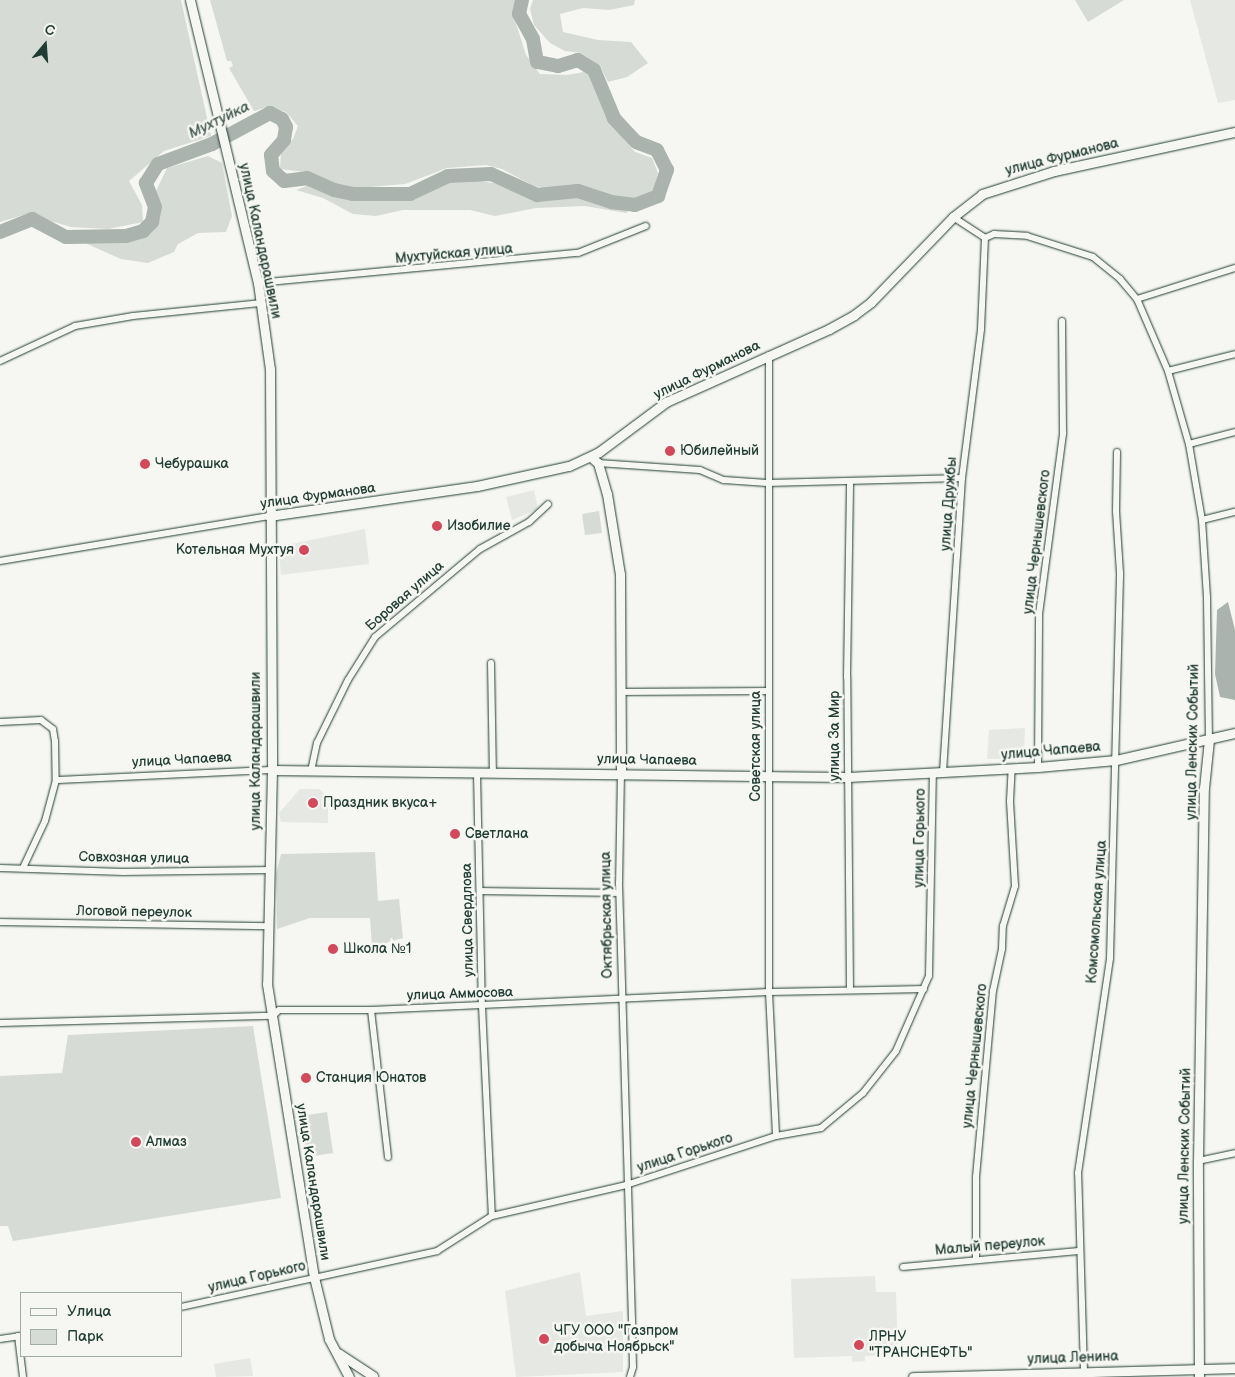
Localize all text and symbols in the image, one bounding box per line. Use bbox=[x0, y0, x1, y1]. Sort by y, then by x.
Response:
north arrow bbox=[20, 20, 70, 70]
text: С bbox=[43, 21, 57, 40]
water label: Мухтуйка bbox=[186, 98, 252, 142]
street label: улица Фурманова bbox=[1004, 135, 1120, 179]
street label: улица Каландарашвили bbox=[235, 162, 285, 320]
street label: Мухтуйская улица bbox=[394, 240, 514, 268]
street label: улица Фурманова bbox=[651, 337, 763, 403]
place label: Юбилейный bbox=[680, 443, 759, 459]
marker: Юбилейный bbox=[664, 445, 676, 457]
place label: Чебурашка bbox=[155, 456, 229, 472]
street label: улица Дружбы bbox=[937, 456, 961, 552]
marker: Чебурашка bbox=[139, 458, 151, 470]
street label: улица Чернышевского bbox=[1020, 469, 1054, 615]
street label: улица Фурманова bbox=[259, 480, 377, 512]
place label: Изобилие bbox=[447, 518, 510, 534]
marker: Изобилие bbox=[431, 520, 443, 532]
place label: Котельная Мухтуя bbox=[176, 542, 294, 558]
marker: Котельная Мухтуя bbox=[298, 544, 310, 556]
street label: Боровая улица bbox=[362, 557, 448, 635]
street label: улица Ленских Событий bbox=[1183, 664, 1203, 820]
street label: улица Каландарашвили bbox=[248, 672, 264, 830]
street label: Советская улица bbox=[748, 691, 764, 801]
street label: улица За Мир bbox=[827, 691, 843, 781]
street label: улица Чапаева bbox=[1001, 738, 1101, 764]
street label: улица Чапаева bbox=[132, 749, 232, 771]
street label: улица Чапаева bbox=[597, 751, 697, 769]
street label: улица Горького bbox=[911, 788, 929, 888]
place label: Праздник вкуса+ bbox=[323, 795, 438, 811]
marker: Праздник вкуса+ bbox=[307, 797, 319, 809]
place label: Светлана bbox=[465, 826, 529, 842]
marker: Светлана bbox=[449, 828, 461, 840]
street label: Комсомольская улица bbox=[1084, 840, 1110, 984]
street label: Совхозная улица bbox=[79, 849, 189, 867]
street label: Октябрьская улица bbox=[597, 851, 617, 979]
street label: улица Свердлова bbox=[459, 863, 477, 977]
street label: Логовой переулок bbox=[76, 903, 192, 921]
place label: Школа №1 bbox=[343, 941, 411, 957]
marker: Школа №1 bbox=[327, 943, 339, 955]
street label: улица Чернышевского bbox=[959, 983, 991, 1129]
street label: улица Аммосова bbox=[406, 984, 514, 1004]
street label: улица Ленских Событий bbox=[1175, 1068, 1195, 1224]
place label: Станция Юнатов bbox=[316, 1070, 426, 1086]
marker: Станция Юнатов bbox=[300, 1072, 312, 1084]
street label: улица Каландарашвили bbox=[292, 1102, 334, 1262]
street label: улица Горького bbox=[635, 1130, 735, 1176]
place label: Алмаз bbox=[146, 1134, 187, 1150]
marker: Алмаз bbox=[130, 1136, 142, 1148]
street label: Малый переулок bbox=[934, 1233, 1046, 1259]
street label: улица Горького bbox=[207, 1258, 307, 1296]
legend bbox=[20, 1292, 182, 1357]
text: Улица bbox=[67, 1302, 111, 1321]
place label: ЧГУ ООО "Газпром добыча Ноябрьск" bbox=[554, 1323, 678, 1355]
text: Парк bbox=[67, 1327, 104, 1346]
place label: ЛРНУ "ТРАНСНЕФТЬ" bbox=[869, 1329, 972, 1361]
marker: ЧГУ ООО "Газпром добыча Ноябрьск" bbox=[538, 1333, 550, 1345]
marker: ЛРНУ "ТРАНСНЕФТЬ" bbox=[853, 1339, 865, 1351]
street label: улица Ленина bbox=[1027, 1348, 1119, 1368]

